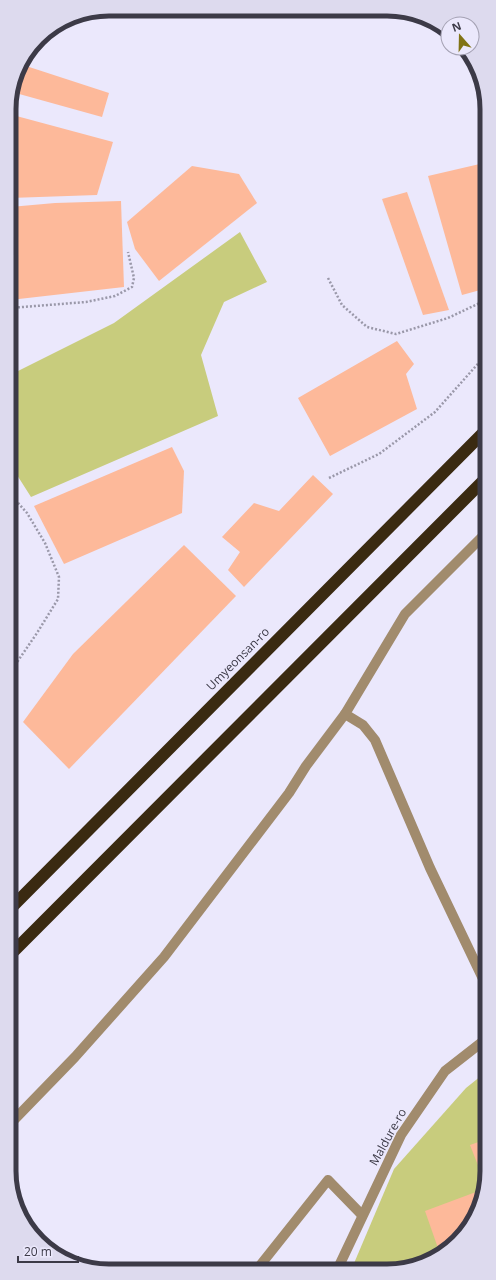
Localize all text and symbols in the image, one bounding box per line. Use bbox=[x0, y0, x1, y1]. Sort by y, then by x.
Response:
north arrow bbox=[440, 16, 480, 56]
text: N bbox=[450, 18, 463, 35]
street label: Umyeonsan-ro bbox=[202, 623, 273, 694]
street label: Maldure-ro bbox=[365, 1105, 410, 1168]
scale bar bbox=[18, 1238, 78, 1264]
text: 20 m bbox=[24, 1243, 52, 1260]

